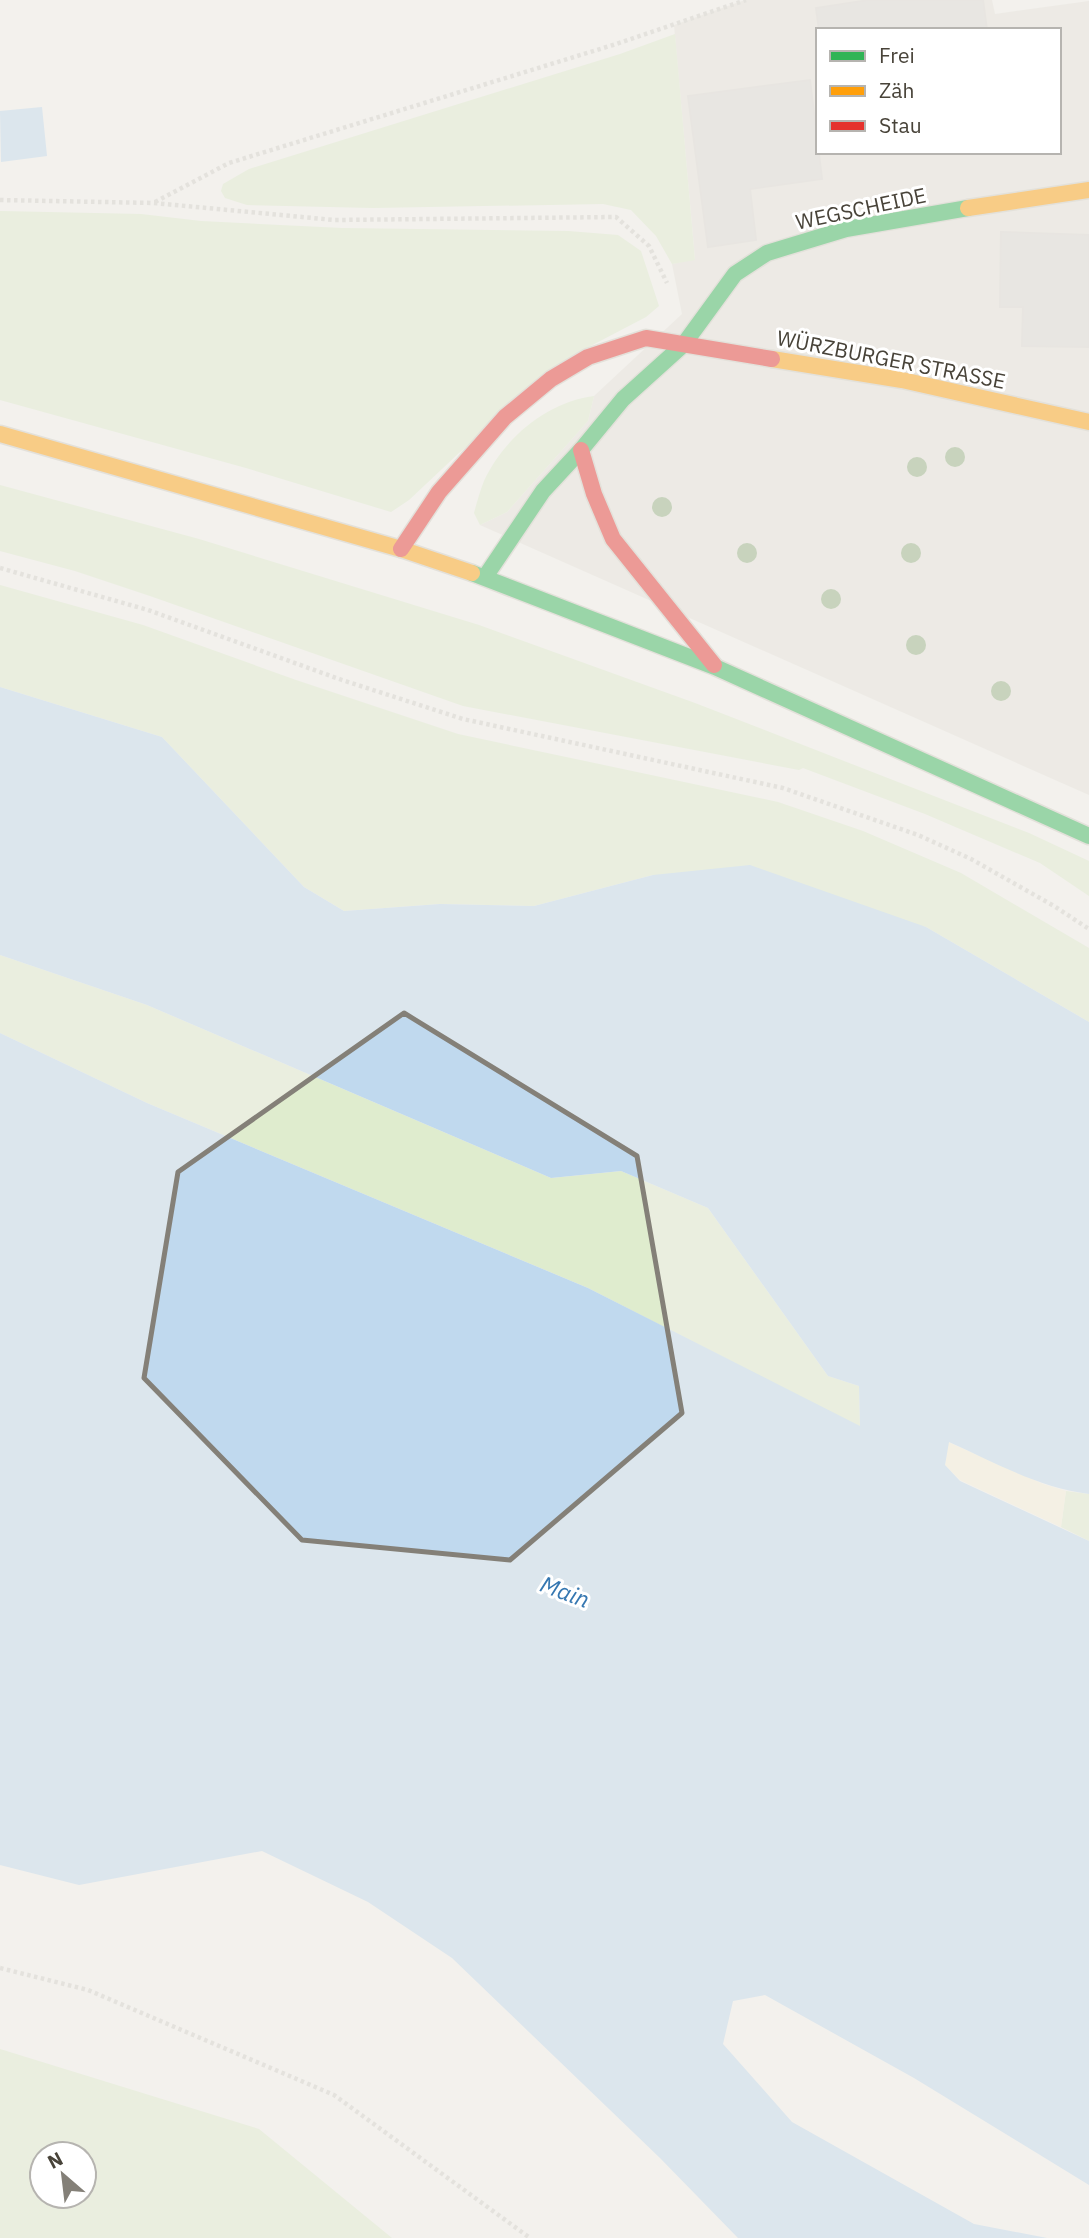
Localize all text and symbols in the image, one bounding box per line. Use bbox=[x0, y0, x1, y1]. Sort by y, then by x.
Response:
legend bbox=[816, 28, 1061, 154]
text: Frei bbox=[879, 41, 915, 69]
text: Zäh bbox=[879, 76, 914, 104]
text: Stau bbox=[879, 111, 922, 139]
street label: WEGSCHEIDE bbox=[793, 181, 929, 236]
street label: WÜRZBURGER STRASSE bbox=[775, 323, 1008, 395]
water label: Main bbox=[536, 1568, 594, 1614]
north arrow bbox=[28, 2140, 98, 2210]
text: N bbox=[43, 2146, 67, 2174]

